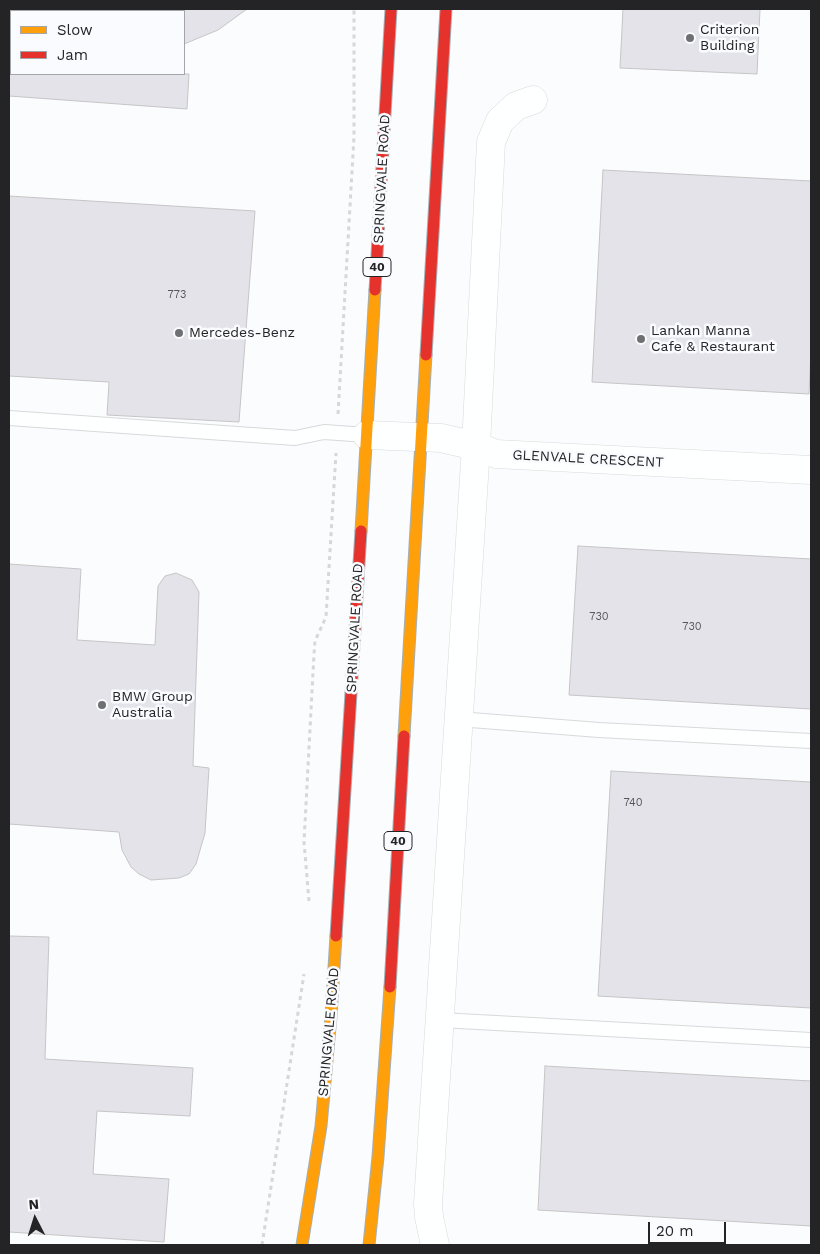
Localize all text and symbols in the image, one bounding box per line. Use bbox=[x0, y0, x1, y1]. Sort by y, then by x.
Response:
legend bbox=[10, 10, 185, 75]
text: Slow bbox=[57, 21, 93, 39]
place label: Criterion Building bbox=[700, 22, 759, 54]
marker: Criterion Building bbox=[684, 32, 696, 44]
text: Jam bbox=[57, 46, 88, 64]
street label: SPRINGVALE ROAD bbox=[370, 114, 394, 244]
road number: 40 bbox=[363, 258, 391, 276]
house number: 773 bbox=[168, 288, 186, 302]
place label: Lankan Manna Cafe & Restaurant bbox=[651, 323, 775, 356]
place label: Mercedes-Benz bbox=[189, 325, 295, 341]
marker: Mercedes-Benz bbox=[173, 327, 185, 339]
marker: Lankan Manna Cafe & Restaurant bbox=[635, 333, 647, 345]
street label: GLENVALE CRESCENT bbox=[512, 447, 664, 471]
street label: SPRINGVALE ROAD bbox=[343, 563, 367, 693]
house number: 730 bbox=[589, 610, 609, 624]
house number: 730 bbox=[682, 620, 702, 634]
place label: BMW Group Australia bbox=[112, 689, 193, 722]
marker: BMW Group Australia bbox=[96, 699, 108, 711]
house number: 740 bbox=[624, 796, 642, 810]
road number: 40 bbox=[384, 831, 412, 850]
street label: SPRINGVALE ROAD bbox=[315, 967, 343, 1097]
north arrow bbox=[10, 1194, 60, 1244]
text: N bbox=[28, 1196, 40, 1212]
scale bar bbox=[650, 1212, 728, 1244]
text: 20 m bbox=[656, 1222, 694, 1240]

